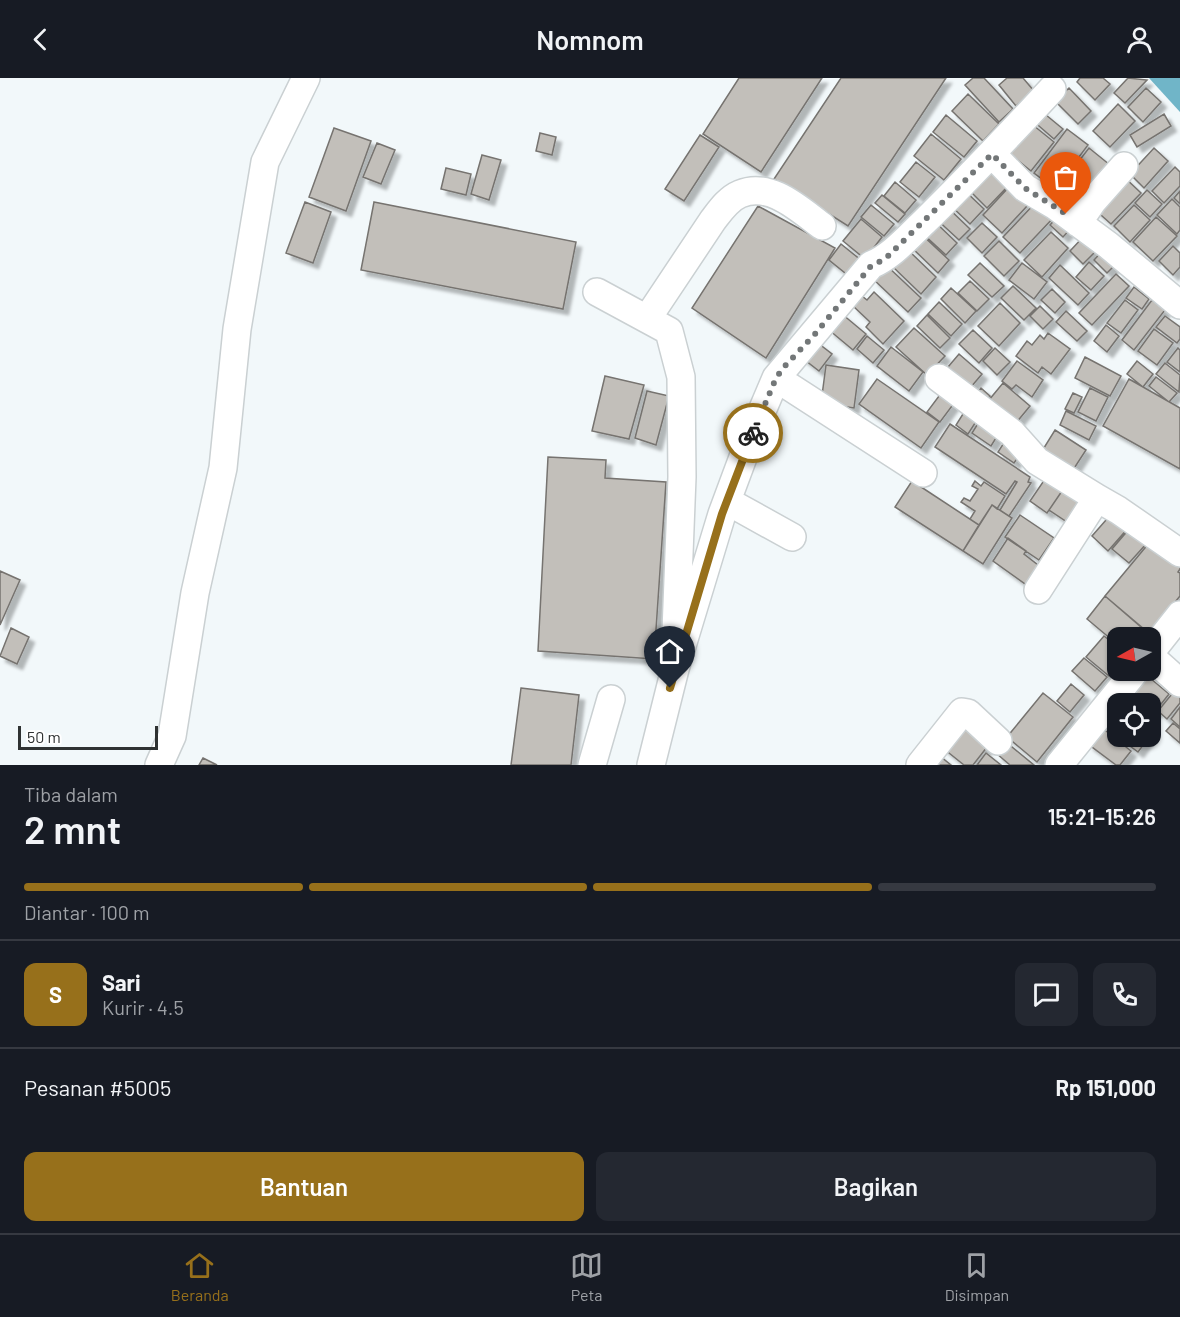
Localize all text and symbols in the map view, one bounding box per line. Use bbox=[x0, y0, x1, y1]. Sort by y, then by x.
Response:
icon: back bbox=[24, 23, 57, 56]
text: Nomnom bbox=[536, 23, 644, 55]
icon: person bbox=[1123, 23, 1156, 56]
pin bbox=[1040, 152, 1091, 214]
icon: bag bbox=[1049, 161, 1082, 194]
courier bbox=[723, 403, 783, 463]
icon: bike bbox=[737, 417, 770, 450]
pin bbox=[644, 626, 695, 688]
north arrow bbox=[1107, 627, 1161, 681]
map controls bbox=[1107, 627, 1161, 747]
icon: home bbox=[653, 635, 686, 668]
button: locate bbox=[1107, 693, 1161, 747]
scale bar bbox=[18, 723, 158, 750]
text: 50 m bbox=[27, 727, 61, 746]
text: Tiba dalam bbox=[24, 782, 118, 806]
text: 15:21–15:26 bbox=[1048, 803, 1156, 829]
text: 2 mnt bbox=[24, 805, 121, 852]
text: Diantar · 100 m bbox=[24, 900, 150, 924]
button: chat bbox=[1015, 963, 1078, 1026]
button: phone bbox=[1093, 963, 1156, 1026]
text: Sari bbox=[102, 969, 141, 995]
text: S bbox=[49, 981, 62, 1007]
text: Kurir · 4.5 bbox=[102, 995, 184, 1019]
text: Pesanan #5005 bbox=[24, 1074, 171, 1100]
text: Rp 151,000 bbox=[1056, 1074, 1156, 1100]
button: Bantuan bbox=[24, 1152, 584, 1221]
button: Bagikan bbox=[596, 1152, 1156, 1221]
tab: Beranda bbox=[171, 1249, 229, 1304]
tab: Peta bbox=[570, 1249, 603, 1304]
tab: Disimpan bbox=[945, 1249, 1009, 1304]

